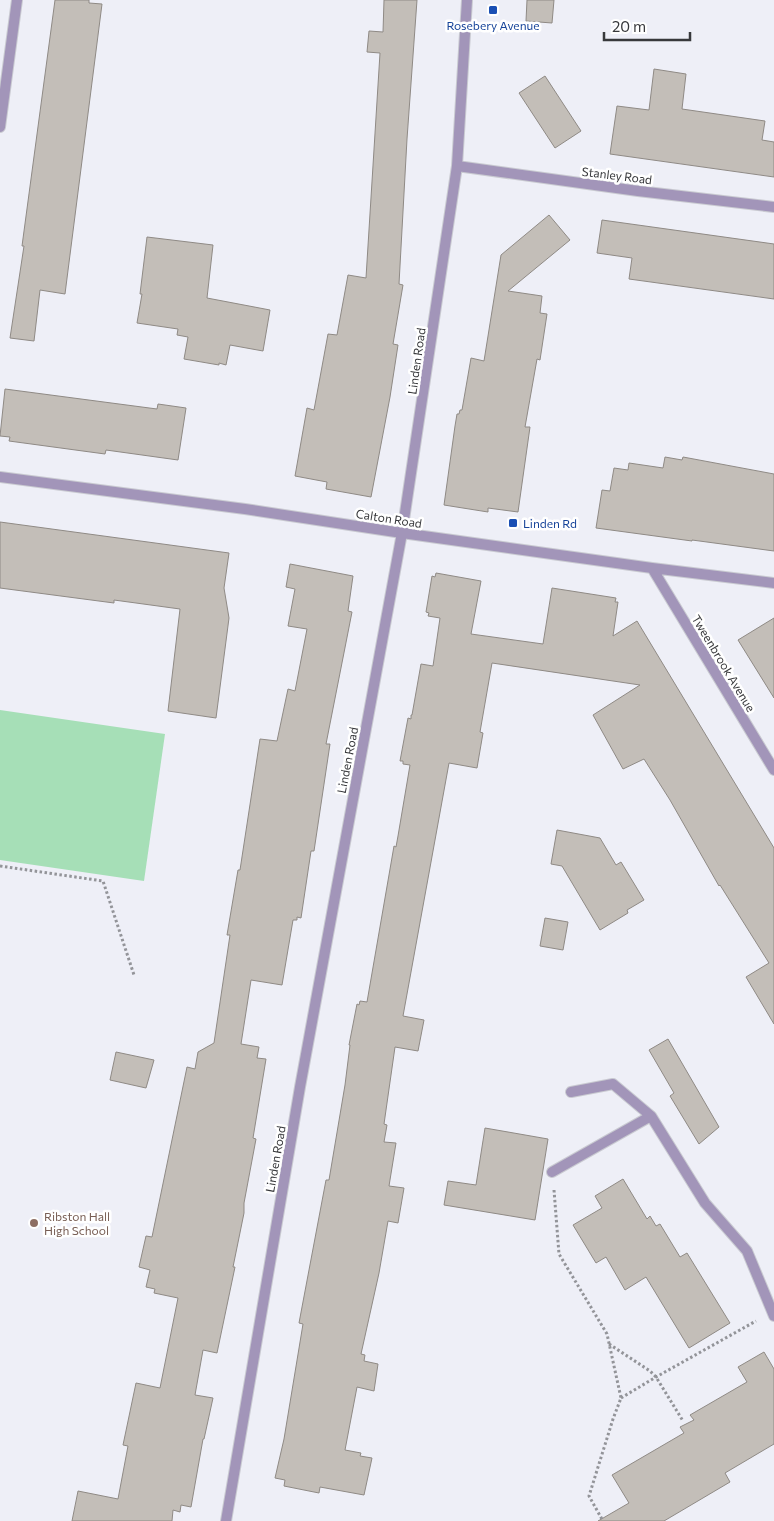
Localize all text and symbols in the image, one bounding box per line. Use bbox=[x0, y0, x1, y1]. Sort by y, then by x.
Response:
marker: Rosebery Avenue bbox=[487, 4, 499, 16]
scale bar bbox=[604, 10, 690, 42]
text: 20 m bbox=[612, 17, 646, 35]
place label: Rosebery Avenue bbox=[446, 18, 540, 32]
street label: Stanley Road bbox=[581, 164, 653, 186]
street label: Linden Road bbox=[404, 327, 428, 395]
street label: Calton Road bbox=[355, 506, 423, 530]
place label: Linden Rd bbox=[523, 516, 577, 530]
marker: Linden Rd bbox=[507, 517, 519, 529]
street label: Tweenbrook Avenue bbox=[689, 612, 759, 714]
street label: Linden Road bbox=[334, 726, 360, 794]
street label: Linden Road bbox=[262, 1125, 288, 1193]
place label: Ribston Hall High School bbox=[44, 1209, 110, 1237]
marker: Ribston Hall High School bbox=[28, 1217, 40, 1229]

